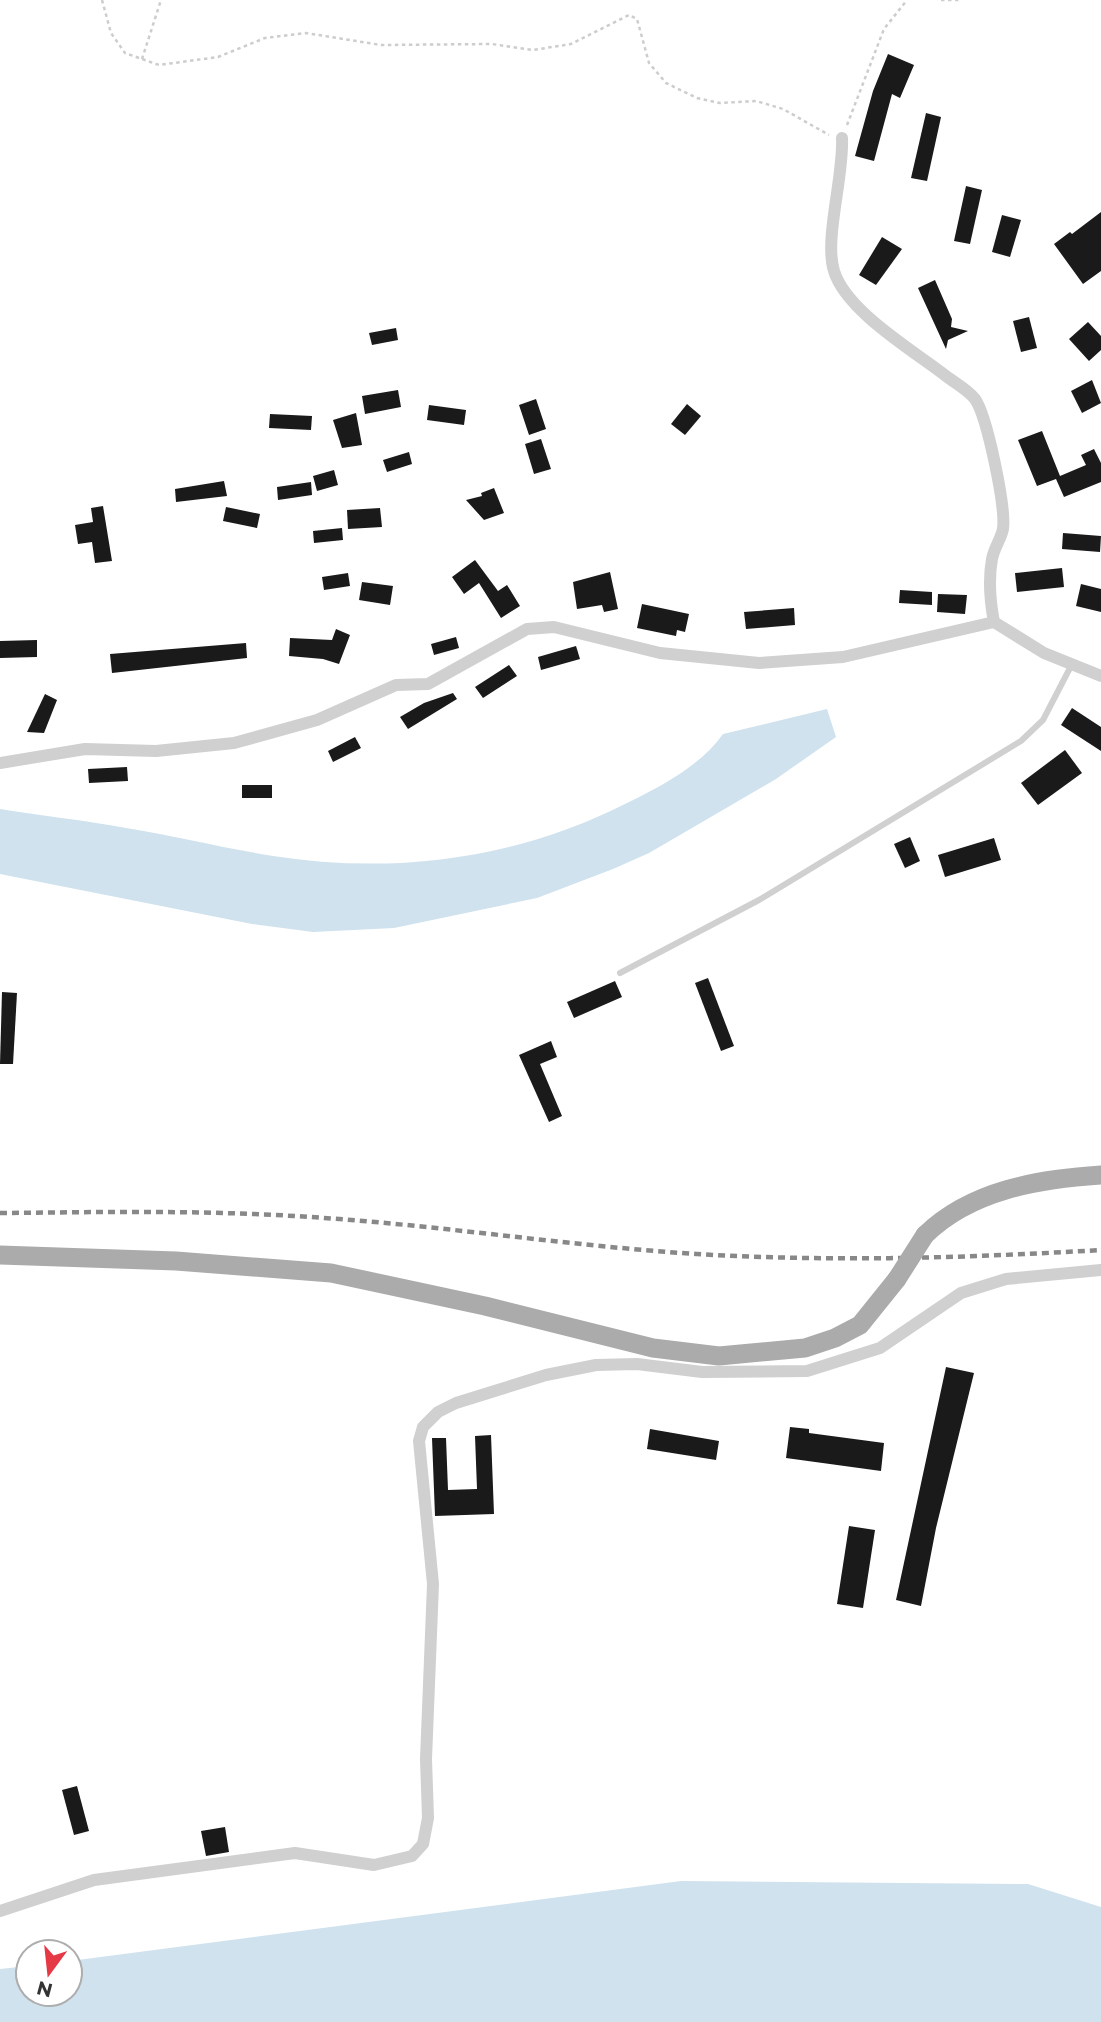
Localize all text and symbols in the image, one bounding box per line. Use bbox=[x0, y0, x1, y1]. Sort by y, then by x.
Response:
north arrow bbox=[14, 1938, 84, 2008]
text: N bbox=[34, 1976, 55, 2002]

